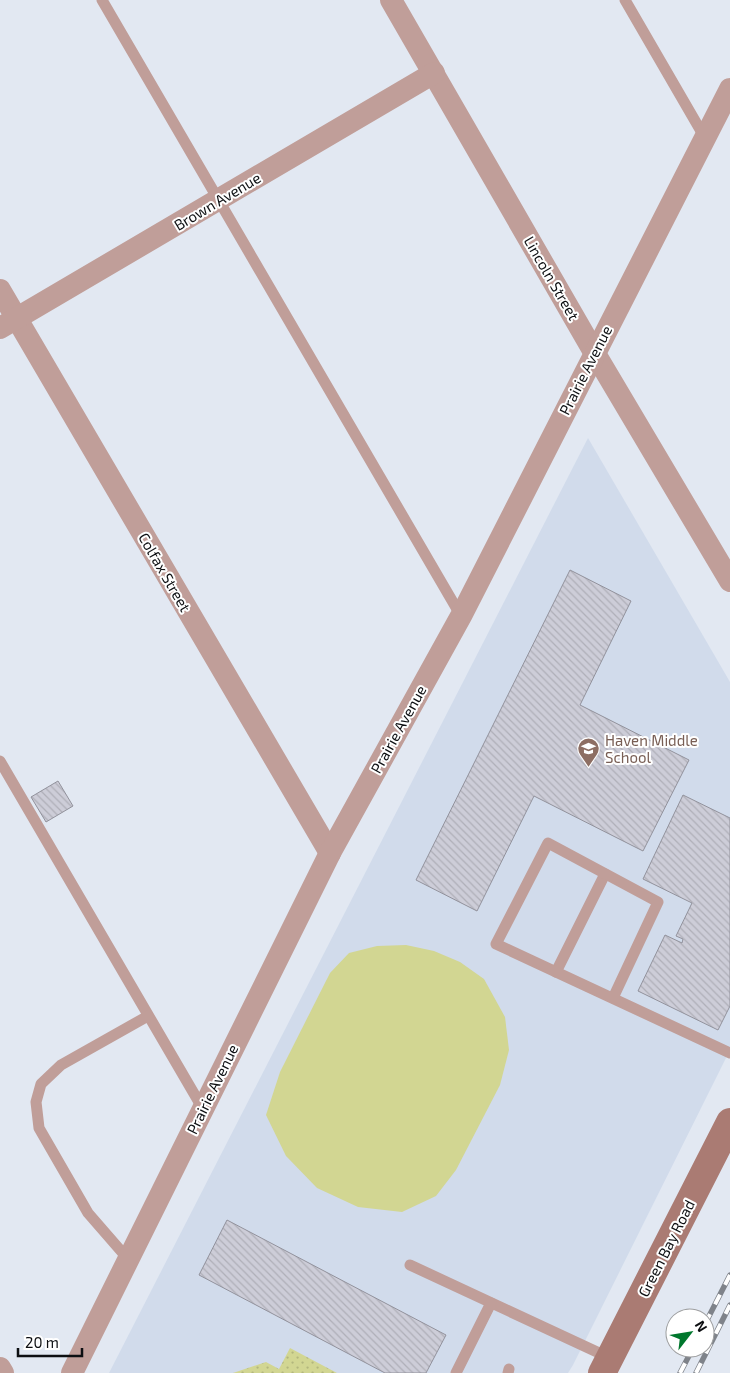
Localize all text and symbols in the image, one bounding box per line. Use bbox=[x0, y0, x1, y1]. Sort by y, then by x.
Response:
street label: Brown Avenue bbox=[170, 168, 264, 234]
street label: Lincoln Street bbox=[521, 233, 583, 323]
street label: Prairie Avenue bbox=[555, 322, 615, 418]
street label: Colfax Street bbox=[135, 529, 195, 615]
street label: Prairie Avenue bbox=[366, 682, 430, 776]
place label: Haven Middle School bbox=[605, 731, 698, 766]
school or university icon: Haven Middle School bbox=[577, 737, 601, 768]
street label: Prairie Avenue bbox=[182, 1041, 242, 1137]
street label: Green Bay Road bbox=[634, 1196, 698, 1300]
north arrow bbox=[665, 1308, 715, 1358]
text: N bbox=[692, 1317, 711, 1335]
scale bar bbox=[18, 1326, 81, 1358]
text: 20 m bbox=[25, 1333, 59, 1351]

